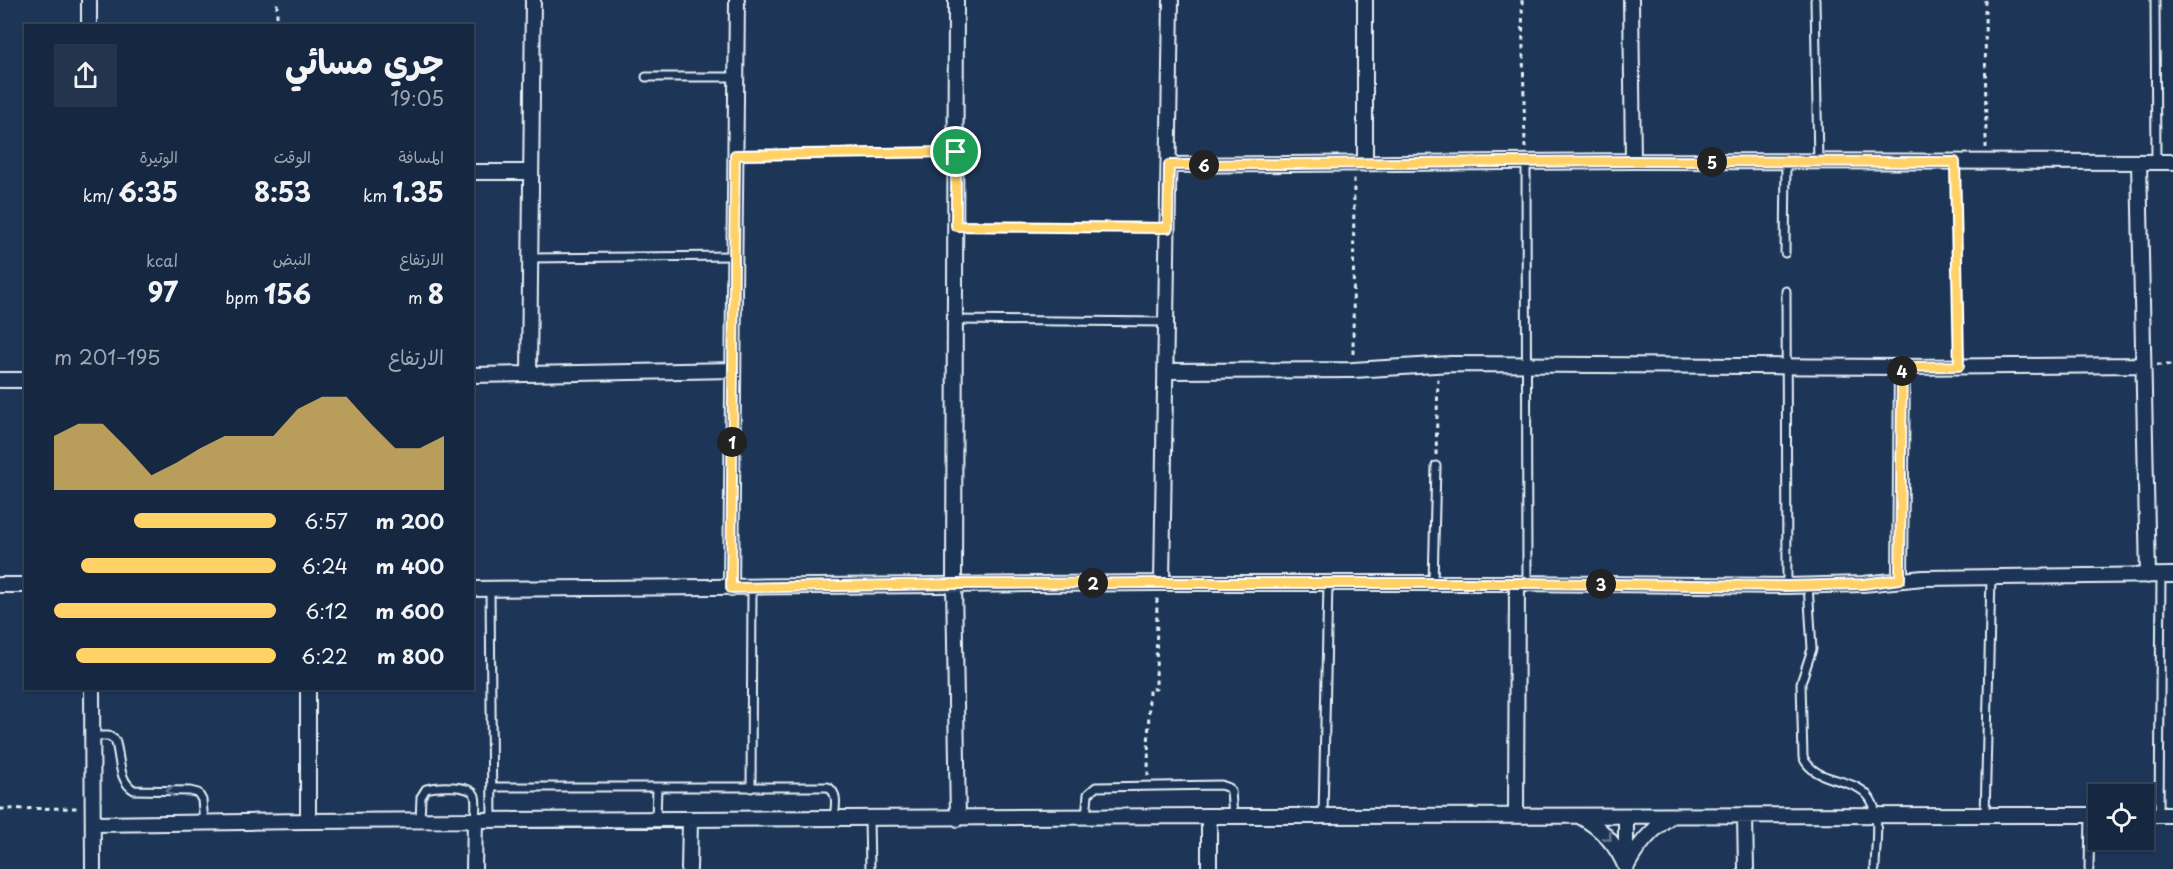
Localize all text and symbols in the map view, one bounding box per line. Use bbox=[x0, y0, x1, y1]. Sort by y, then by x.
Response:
text: جري مسائي bbox=[285, 35, 444, 85]
button: share bbox=[54, 44, 117, 107]
text: 19:05 bbox=[390, 83, 444, 113]
pin bbox=[930, 126, 981, 177]
icon: arrive bbox=[939, 135, 972, 168]
text: الوتيرة bbox=[139, 144, 178, 168]
text: الوقت bbox=[274, 144, 311, 168]
text: المسافة bbox=[398, 144, 444, 168]
pin: 5 bbox=[1697, 147, 1727, 177]
pin: 6 bbox=[1189, 150, 1219, 180]
text: 5 bbox=[1707, 150, 1717, 174]
text: 6 bbox=[1198, 153, 1210, 177]
text: 6:35 bbox=[119, 172, 178, 211]
text: 8:53 bbox=[254, 172, 311, 211]
text: 1.35 bbox=[392, 172, 444, 211]
text: /km bbox=[83, 183, 119, 207]
text: km bbox=[363, 183, 392, 207]
text: النبض bbox=[273, 246, 311, 270]
text: الارتفاع bbox=[399, 246, 444, 270]
text: kcal bbox=[146, 248, 178, 272]
text: 97 bbox=[148, 272, 178, 311]
text: 156 bbox=[264, 274, 311, 313]
text: 8 bbox=[428, 274, 444, 313]
text: bpm bbox=[225, 285, 264, 309]
text: m bbox=[408, 285, 428, 309]
text: 195–201 m bbox=[54, 342, 160, 372]
text: الارتفاع bbox=[388, 342, 444, 372]
pin: 4 bbox=[1887, 356, 1917, 386]
text: 4 bbox=[1897, 359, 1907, 383]
pin: 1 bbox=[717, 427, 747, 457]
text: 1 bbox=[728, 430, 736, 454]
text: 6:57 bbox=[304, 506, 348, 536]
text: 200 m bbox=[376, 506, 444, 536]
text: 6:24 bbox=[301, 551, 348, 581]
text: 400 m bbox=[376, 551, 444, 581]
pin: 2 bbox=[1078, 568, 1108, 598]
pin: 3 bbox=[1586, 569, 1616, 599]
text: 2 bbox=[1087, 571, 1099, 595]
text: 3 bbox=[1596, 572, 1606, 596]
text: 6:12 bbox=[305, 596, 348, 626]
text: 600 m bbox=[375, 596, 444, 626]
text: 6:22 bbox=[301, 641, 348, 671]
text: 800 m bbox=[377, 641, 444, 671]
map controls bbox=[2088, 784, 2154, 850]
button: locate bbox=[2088, 784, 2154, 850]
one-way arrow bbox=[166, 785, 175, 797]
one-way arrow bbox=[1601, 830, 1612, 841]

